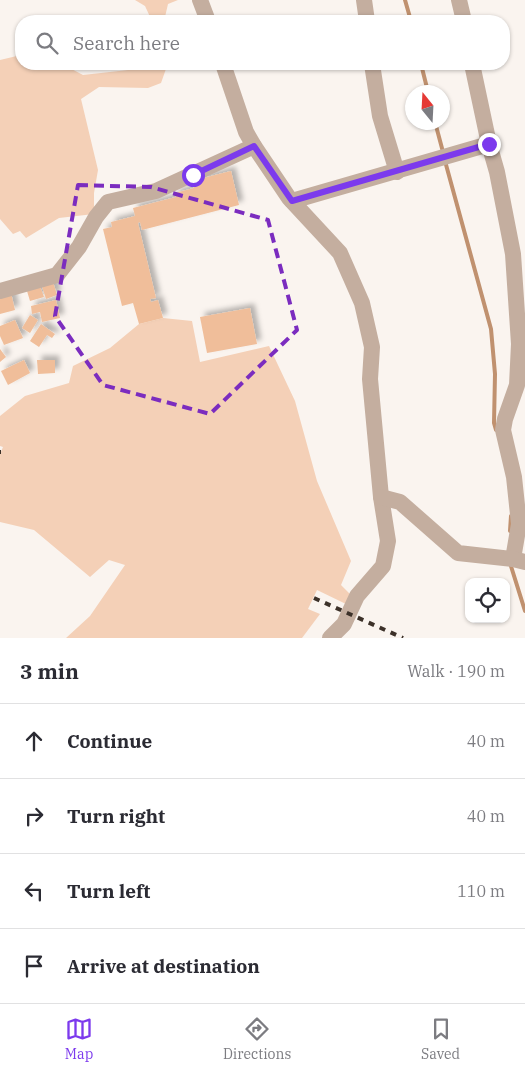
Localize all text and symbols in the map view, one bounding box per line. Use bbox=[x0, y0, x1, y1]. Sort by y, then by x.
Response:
search box bbox=[15, 15, 510, 70]
icon: search bbox=[33, 29, 61, 57]
text: Search here bbox=[73, 31, 180, 55]
north arrow bbox=[405, 85, 450, 130]
route end bbox=[478, 133, 501, 156]
route start bbox=[182, 164, 205, 187]
map controls bbox=[465, 578, 510, 623]
button: locate bbox=[465, 578, 510, 623]
text: 3 min bbox=[20, 657, 79, 685]
text: Walk · 190 m bbox=[407, 661, 505, 681]
icon: ahead bbox=[20, 727, 48, 755]
text: Continue bbox=[67, 729, 152, 753]
text: 40 m bbox=[467, 731, 505, 751]
icon: right bbox=[20, 802, 48, 830]
text: Turn right bbox=[67, 804, 165, 828]
text: 40 m bbox=[467, 806, 505, 826]
icon: left bbox=[20, 877, 48, 905]
text: Turn left bbox=[67, 879, 150, 903]
text: 110 m bbox=[457, 881, 505, 901]
icon: arrive bbox=[20, 952, 48, 980]
text: Arrive at destination bbox=[67, 954, 260, 978]
tab: Map bbox=[65, 1015, 93, 1063]
tab: Directions bbox=[223, 1015, 291, 1063]
tab: Saved bbox=[421, 1015, 460, 1063]

